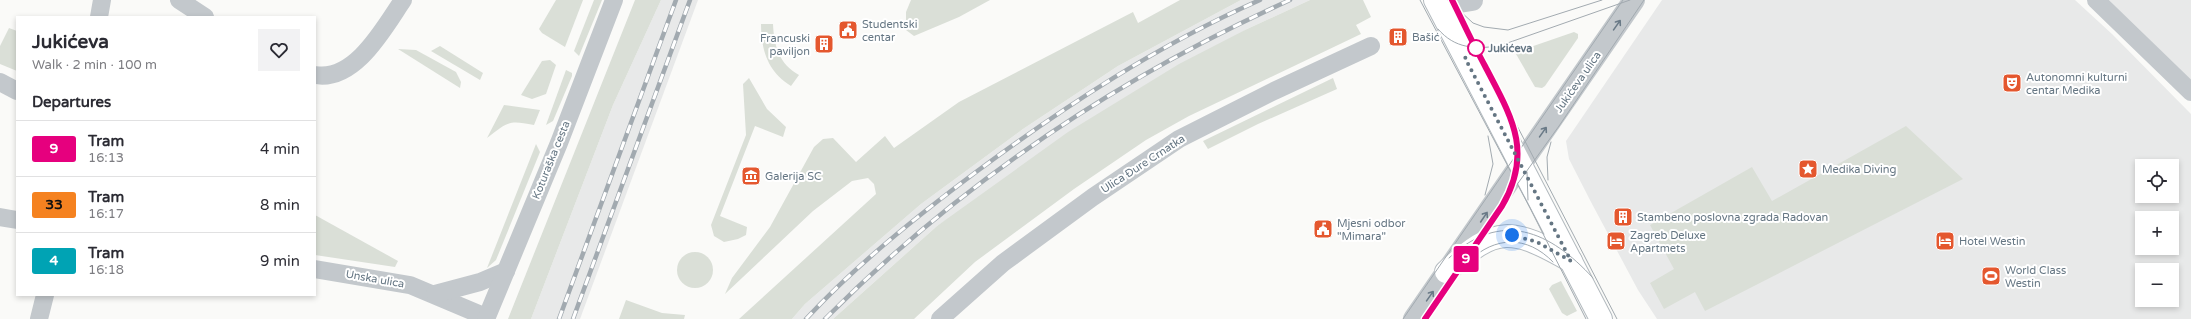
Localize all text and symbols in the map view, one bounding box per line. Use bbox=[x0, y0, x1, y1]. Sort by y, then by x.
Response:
place label: Studentski centar bbox=[862, 18, 917, 44]
public building icon: Studentski centar bbox=[837, 19, 859, 41]
one-way arrow bbox=[1613, 20, 1621, 31]
building icon: Bašić bbox=[1387, 26, 1409, 48]
button: heart bbox=[258, 29, 300, 71]
text: Jukićeva bbox=[32, 31, 109, 53]
place label: Bašić bbox=[1412, 31, 1440, 44]
place label: Francuski paviljon bbox=[760, 32, 810, 58]
building icon: Francuski paviljon bbox=[813, 33, 835, 55]
marker: Jukićeva bbox=[1467, 39, 1485, 57]
place label: Jukićeva bbox=[1487, 42, 1533, 55]
street label: Jukićeva ulica bbox=[1552, 49, 1604, 115]
text: Walk · 2 min · 100 m bbox=[32, 57, 157, 73]
place label: Autonomni kulturni centar Medika bbox=[2026, 71, 2127, 97]
theatre icon: Autonomni kulturni centar Medika bbox=[2001, 72, 2023, 94]
text: Departures bbox=[32, 93, 111, 111]
street label: Koturaška cesta bbox=[529, 119, 573, 201]
one-way arrow bbox=[1539, 126, 1547, 137]
text: Tram bbox=[88, 132, 124, 150]
street label: Ulica Đure Crnatka bbox=[1099, 132, 1187, 196]
text: 9 bbox=[50, 140, 58, 157]
text: 4 min bbox=[260, 140, 300, 158]
text: 16:13 bbox=[88, 150, 124, 166]
place icon: Medika Diving bbox=[1797, 158, 1819, 180]
map controls bbox=[2135, 159, 2179, 307]
button: locate bbox=[2135, 159, 2179, 203]
place label: Medika Diving bbox=[1822, 163, 1896, 176]
museum icon: Galerija SC bbox=[740, 165, 762, 187]
place label: Galerija SC bbox=[765, 170, 822, 183]
text: Tram bbox=[88, 188, 124, 206]
text: 33 bbox=[45, 196, 63, 213]
text: 8 min bbox=[260, 196, 300, 214]
text: 16:17 bbox=[88, 206, 124, 222]
building icon: Stambeno poslovna zgrada Radovan bbox=[1612, 206, 1634, 228]
place label: Stambeno poslovna zgrada Radovan bbox=[1637, 211, 1828, 224]
button: + bbox=[2135, 211, 2179, 255]
one-way arrow bbox=[1480, 212, 1488, 223]
place label: Mjesni odbor "Mimara" bbox=[1337, 217, 1406, 243]
public building icon: Mjesni odbor "Mimara" bbox=[1312, 218, 1334, 240]
your location bbox=[1502, 225, 1522, 245]
place label: Zagreb Deluxe Apartmets bbox=[1630, 229, 1706, 255]
hotel icon: Zagreb Deluxe Apartmets bbox=[1605, 230, 1627, 252]
hotel icon: Hotel Westin bbox=[1934, 230, 1956, 252]
place label: Hotel Westin bbox=[1959, 235, 2025, 248]
text: Tram bbox=[88, 244, 124, 262]
line badge: 9 bbox=[1453, 246, 1479, 272]
text: 9 bbox=[1462, 250, 1470, 267]
text: 4 bbox=[50, 252, 58, 269]
text: 9 min bbox=[260, 252, 300, 270]
text: 16:18 bbox=[88, 262, 124, 278]
button: − bbox=[2135, 263, 2179, 307]
place label: World Class Westin bbox=[2005, 264, 2066, 290]
sports icon: World Class Westin bbox=[1980, 265, 2002, 287]
street label: Unska ulica bbox=[345, 267, 405, 291]
one-way arrow bbox=[1426, 290, 1434, 301]

